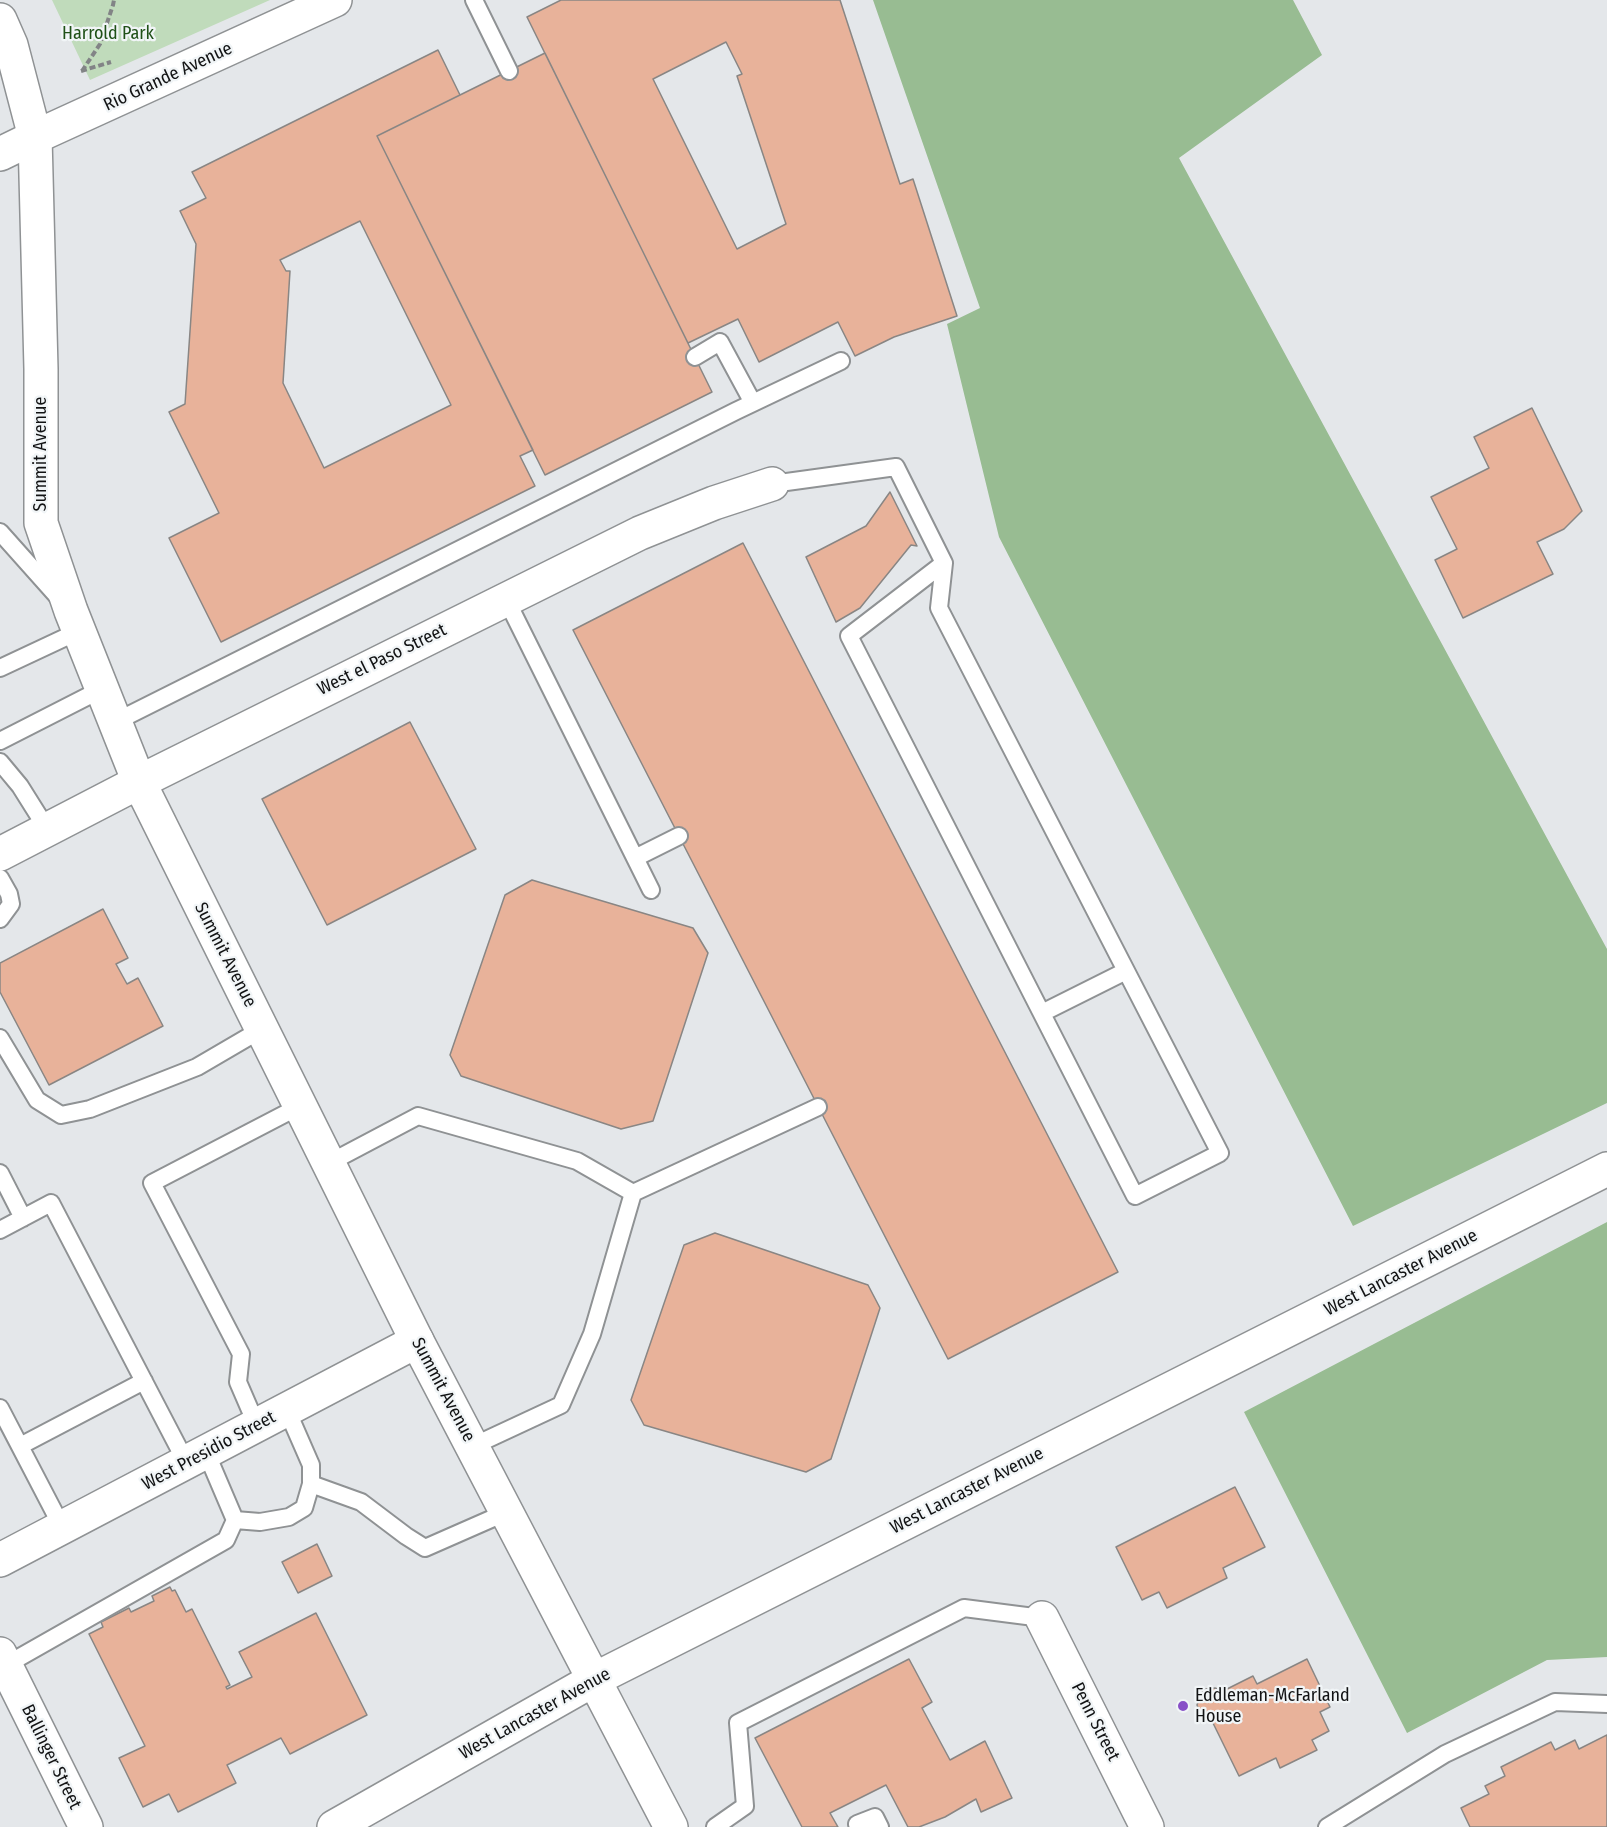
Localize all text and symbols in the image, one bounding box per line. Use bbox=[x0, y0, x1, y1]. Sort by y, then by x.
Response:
park label: Harrold Park bbox=[62, 23, 154, 45]
street label: Rio Grande Avenue bbox=[100, 38, 236, 116]
street label: Summit Avenue bbox=[30, 397, 52, 511]
street label: West el Paso Street bbox=[314, 619, 450, 701]
street label: Summit Avenue bbox=[189, 899, 261, 1011]
street label: West Lancaster Avenue bbox=[1321, 1225, 1481, 1321]
street label: Summit Avenue bbox=[407, 1334, 479, 1446]
street label: West Presidio Street bbox=[139, 1407, 279, 1495]
street label: West Lancaster Avenue bbox=[887, 1443, 1047, 1539]
street label: West Lancaster Avenue bbox=[456, 1664, 614, 1764]
street label: Penn Street bbox=[1066, 1679, 1124, 1765]
place label: Eddleman-McFarland House bbox=[1195, 1685, 1350, 1728]
marker: Eddleman-McFarland House bbox=[1176, 1699, 1190, 1713]
street label: Ballinger Street bbox=[16, 1701, 86, 1813]

